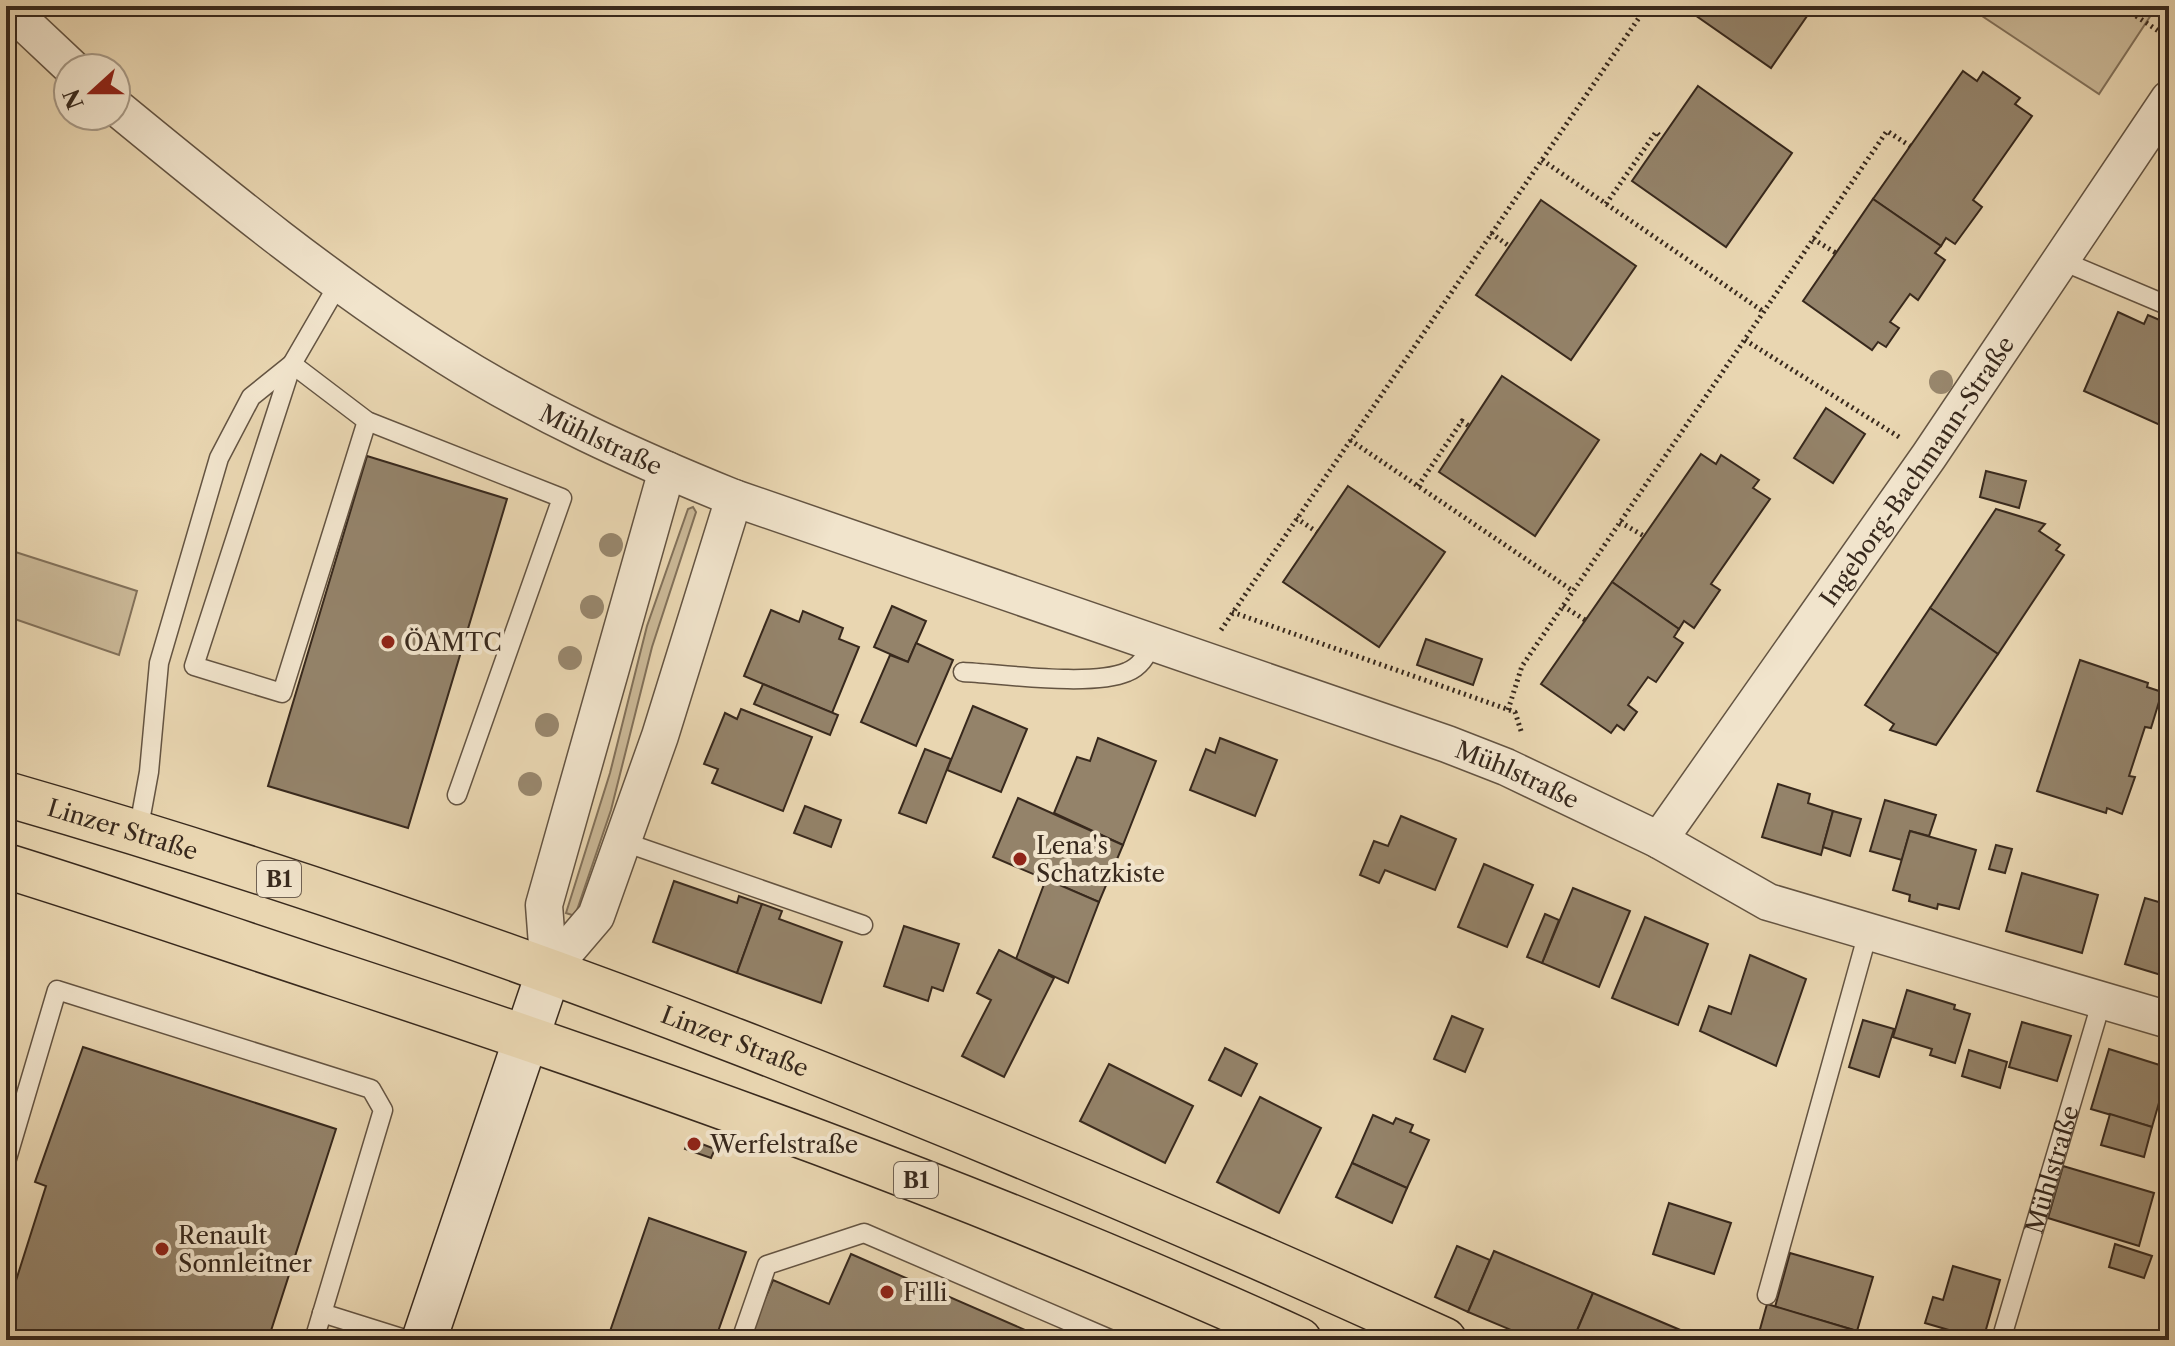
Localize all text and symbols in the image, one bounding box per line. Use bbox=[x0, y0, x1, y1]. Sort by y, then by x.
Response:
north arrow bbox=[52, 52, 132, 132]
text: N bbox=[58, 85, 90, 113]
street label: Ingeborg-Bachmann-Straße bbox=[1813, 331, 2020, 612]
street label: Mühlstraße bbox=[535, 398, 667, 481]
place label: ÖAMTC bbox=[404, 628, 502, 657]
marker: ÖAMTC bbox=[379, 633, 397, 651]
street label: Mühlstraße bbox=[1452, 734, 1584, 814]
street label: Linzer Straße bbox=[44, 792, 202, 866]
place label: Lena's Schatzkiste bbox=[1036, 831, 1165, 888]
marker: Lena's Schatzkiste bbox=[1011, 850, 1029, 868]
road number: B1 bbox=[257, 861, 301, 897]
street label: Linzer Straße bbox=[657, 999, 813, 1082]
street label: Mühlstraße bbox=[2019, 1102, 2084, 1237]
place label: Werfelstraße bbox=[709, 1130, 858, 1159]
marker: Werfelstraße bbox=[685, 1135, 703, 1153]
road number: B1 bbox=[894, 1162, 938, 1198]
place label: Renault Sonnleitner bbox=[178, 1221, 312, 1278]
marker: Renault Sonnleitner bbox=[153, 1240, 171, 1258]
place label: Filli bbox=[903, 1278, 947, 1307]
marker: Filli bbox=[878, 1283, 896, 1301]

